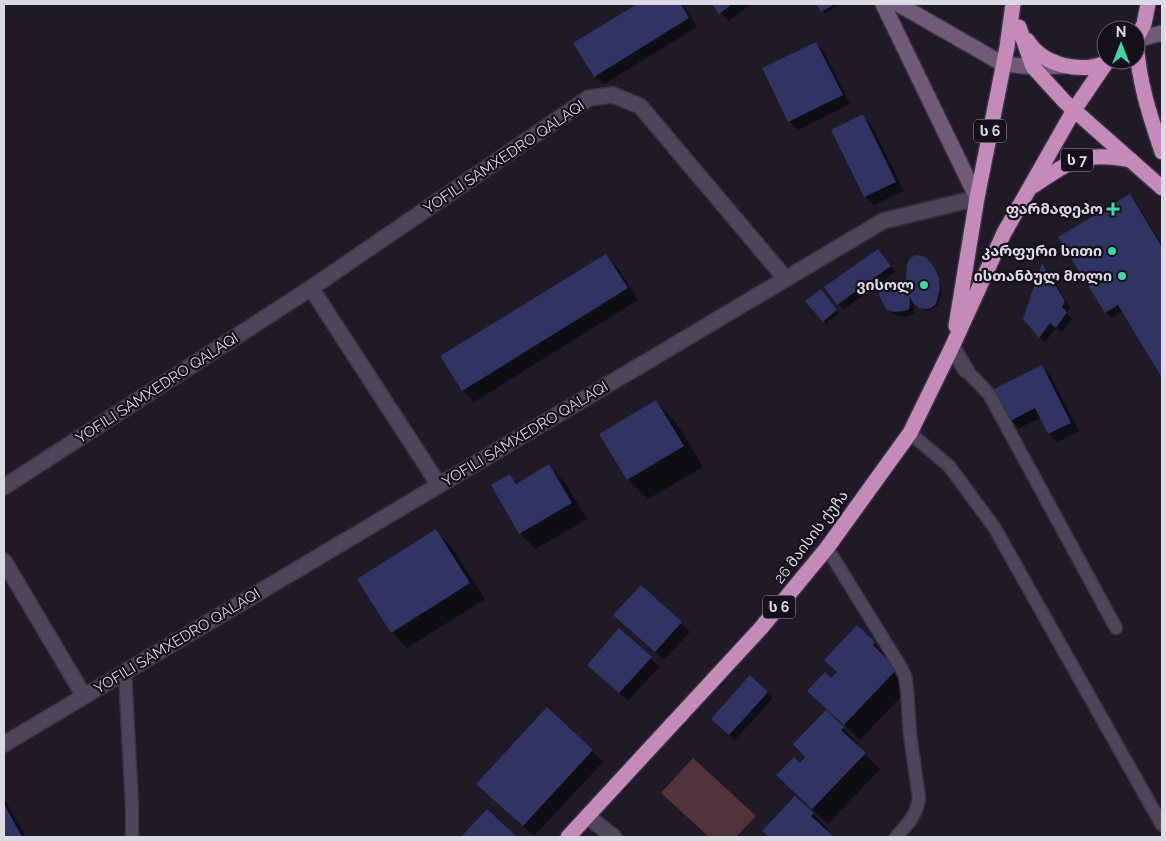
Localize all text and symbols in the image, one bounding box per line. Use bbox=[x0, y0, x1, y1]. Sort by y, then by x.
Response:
north arrow bbox=[1096, 20, 1146, 70]
text: N bbox=[1116, 24, 1126, 40]
street label: YOFILI SAMXEDRO QALAQI bbox=[420, 96, 588, 218]
road number: ს 6 bbox=[974, 120, 1006, 142]
road number: ს 7 bbox=[1061, 148, 1093, 172]
place label: ფარმადეპო bbox=[1006, 200, 1103, 218]
marker: ფარმადეპო bbox=[1107, 203, 1119, 215]
place label: კარფური სითი bbox=[982, 242, 1102, 260]
marker: კარფური სითი bbox=[1106, 245, 1118, 257]
place label: ისთანბულ მოლი bbox=[974, 267, 1112, 285]
marker: ისთანბულ მოლი bbox=[1116, 270, 1128, 282]
place label: ვისოლ bbox=[856, 276, 914, 294]
marker: ვისოლ bbox=[918, 279, 930, 291]
street label: YOFILI SAMXEDRO QALAQI bbox=[72, 329, 242, 447]
street label: YOFILI SAMXEDRO QALAQI bbox=[439, 377, 611, 491]
street label: 26 მაისის ქუჩა bbox=[770, 487, 852, 587]
street label: YOFILI SAMXEDRO QALAQI bbox=[91, 584, 263, 698]
road number: ს 6 bbox=[763, 596, 795, 618]

